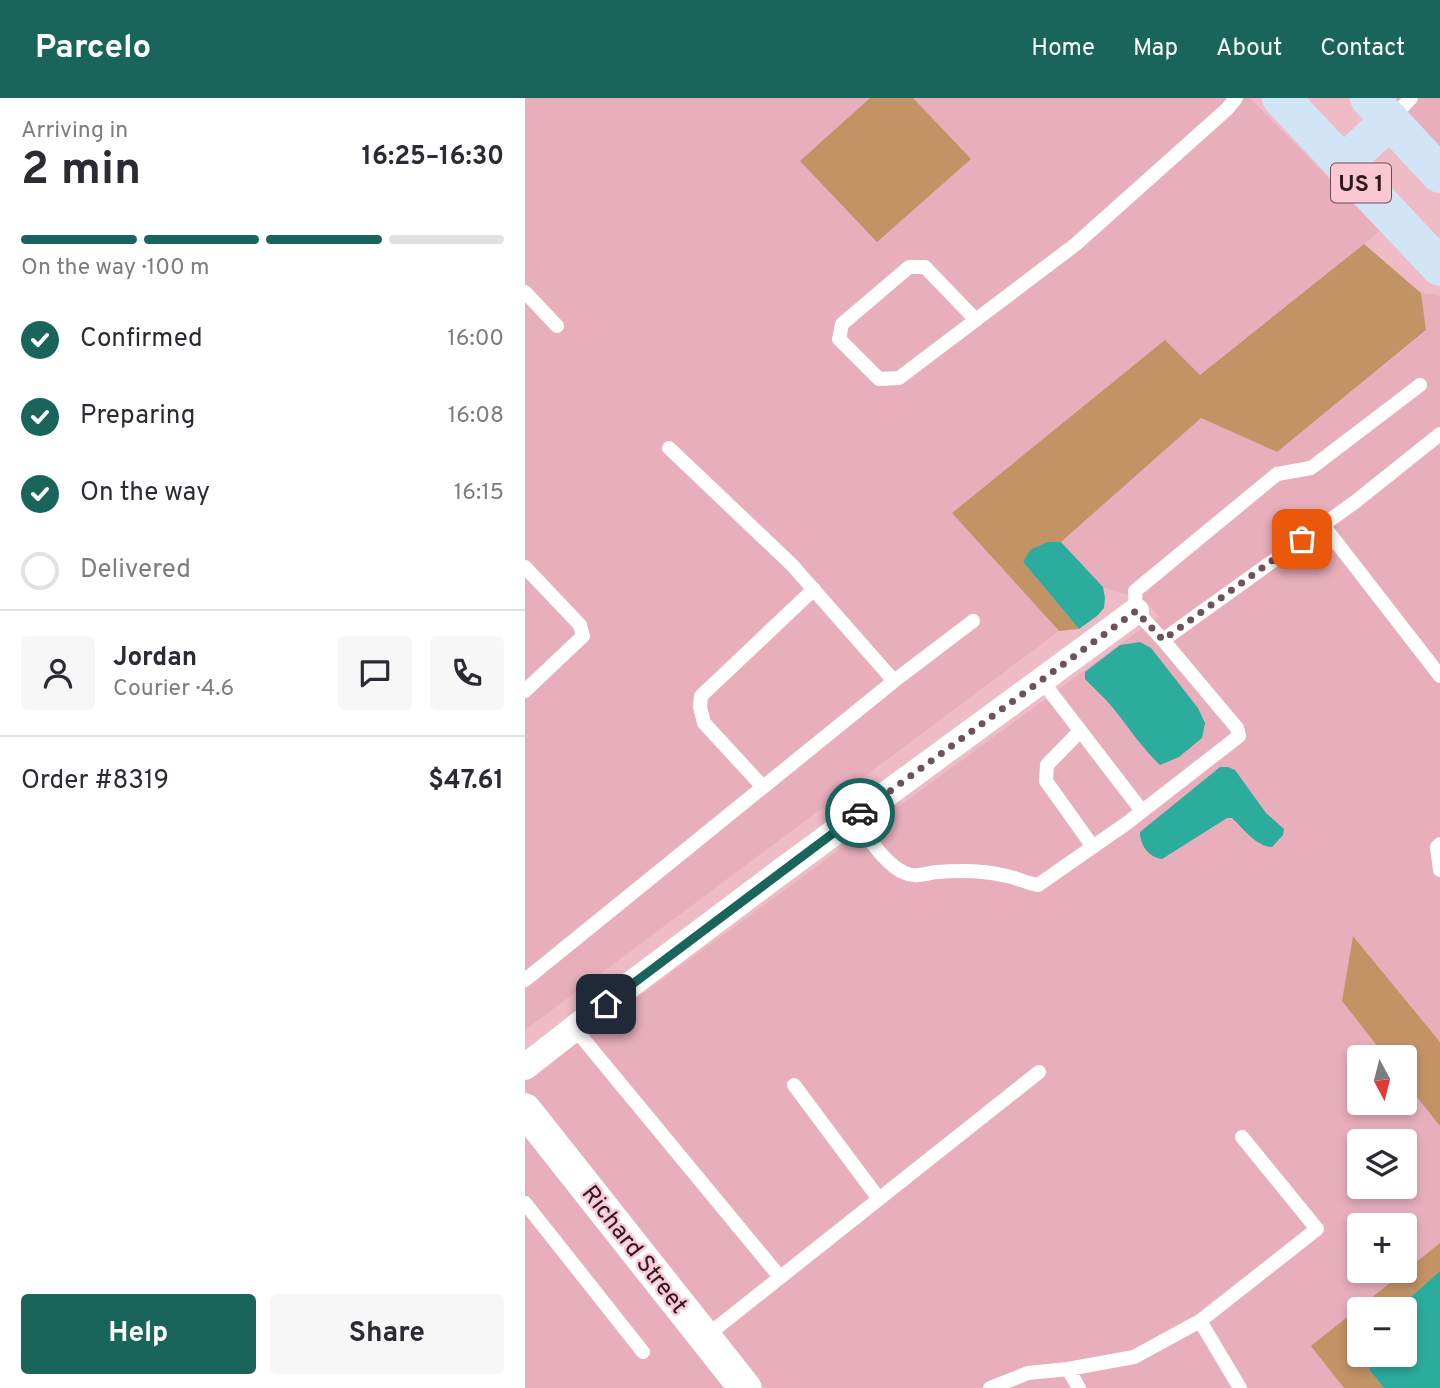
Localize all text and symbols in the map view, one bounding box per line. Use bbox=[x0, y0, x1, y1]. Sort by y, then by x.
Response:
text: Parcelo bbox=[35, 28, 151, 70]
text: Home bbox=[1031, 34, 1095, 64]
text: Map bbox=[1133, 34, 1178, 64]
text: About bbox=[1216, 34, 1282, 64]
text: Contact bbox=[1320, 34, 1405, 64]
text: Arriving in bbox=[21, 117, 128, 146]
text: 16:25–16:30 bbox=[362, 141, 504, 174]
text: 2 min bbox=[21, 142, 141, 201]
road number: US 1 bbox=[1331, 164, 1391, 202]
text: On the way · 100 m bbox=[21, 254, 210, 283]
icon: check bbox=[21, 321, 59, 359]
text: Confirmed bbox=[80, 323, 203, 356]
text: 16:00 bbox=[447, 325, 504, 354]
icon: check bbox=[21, 398, 59, 436]
text: Preparing bbox=[80, 400, 195, 433]
text: 16:08 bbox=[448, 402, 504, 431]
icon: check bbox=[21, 475, 59, 513]
text: On the way bbox=[80, 477, 210, 510]
text: 16:15 bbox=[454, 479, 504, 508]
pin bbox=[1272, 509, 1332, 569]
icon: bag bbox=[1283, 520, 1321, 558]
text: Delivered bbox=[80, 554, 191, 587]
button: person bbox=[21, 636, 95, 710]
button: chat bbox=[338, 636, 412, 710]
button: phone bbox=[430, 636, 504, 710]
text: Jordan bbox=[113, 642, 197, 675]
text: Courier · 4.6 bbox=[113, 675, 234, 704]
text: Order #8319 bbox=[21, 765, 169, 798]
text: $47.61 bbox=[428, 765, 504, 798]
courier bbox=[825, 778, 895, 848]
icon: car bbox=[841, 794, 879, 832]
pin bbox=[576, 974, 636, 1034]
icon: home bbox=[587, 985, 625, 1023]
north arrow bbox=[1347, 1045, 1417, 1115]
map controls bbox=[1347, 1045, 1417, 1367]
button: layers bbox=[1347, 1129, 1417, 1199]
street label: Richard Street bbox=[574, 1180, 693, 1320]
button: + bbox=[1347, 1213, 1417, 1283]
button: Help bbox=[21, 1294, 256, 1374]
button: Share bbox=[270, 1294, 504, 1374]
button: − bbox=[1347, 1297, 1417, 1367]

